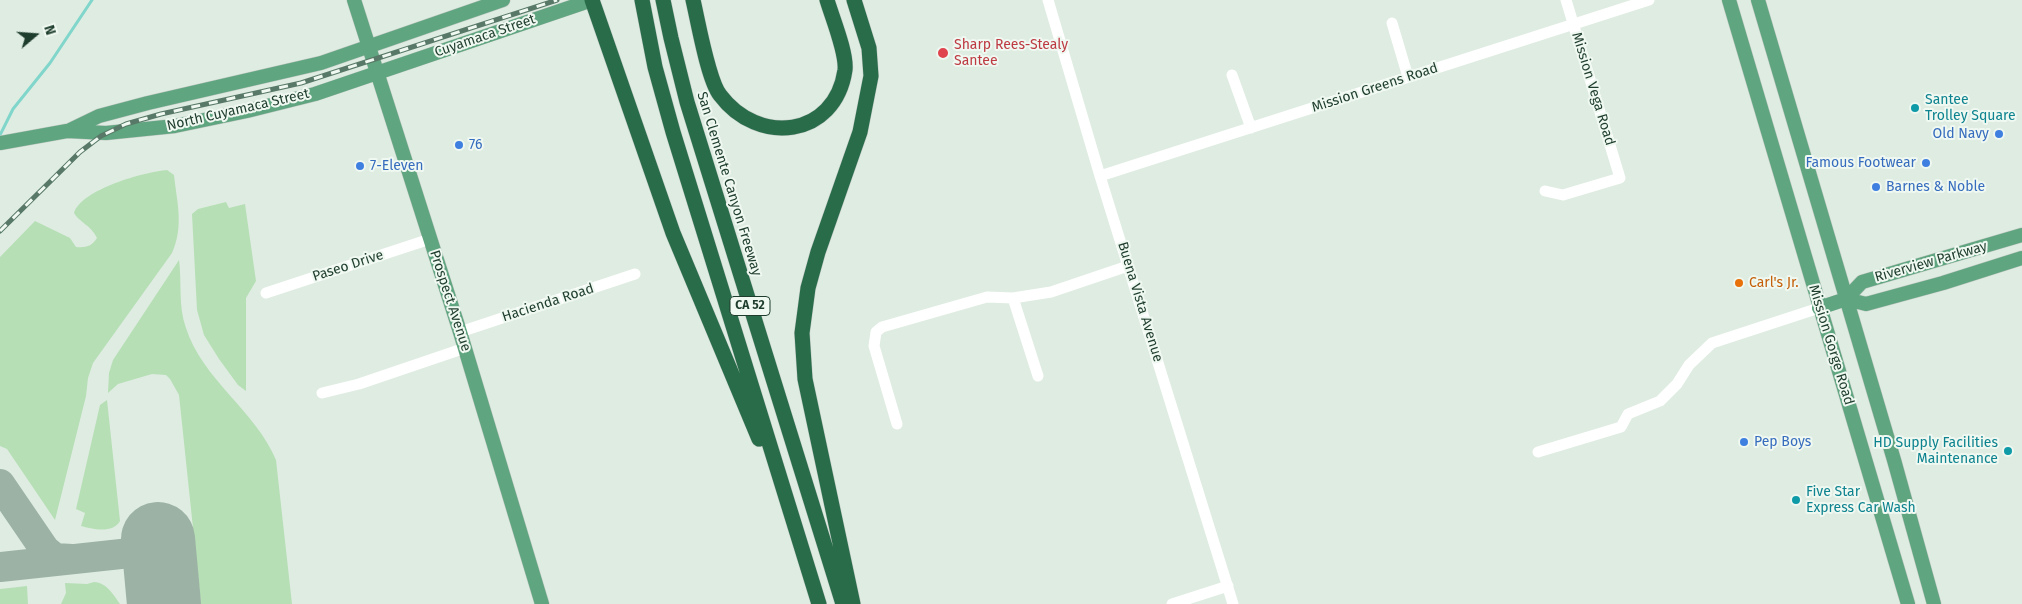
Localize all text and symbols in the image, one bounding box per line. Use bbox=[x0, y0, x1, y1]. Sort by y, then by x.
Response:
north arrow bbox=[10, 10, 60, 60]
street label: Cuyamaca Street bbox=[432, 11, 538, 61]
text: N bbox=[40, 23, 59, 37]
street label: Mission Vega Road bbox=[1568, 30, 1618, 148]
place label: Sharp Rees-Stealy Santee bbox=[954, 37, 1068, 70]
marker: Sharp Rees-Stealy Santee bbox=[936, 46, 950, 60]
street label: Mission Greens Road bbox=[1310, 60, 1440, 116]
street label: North Cuyamaca Street bbox=[165, 85, 311, 135]
street label: San Clemente Canyon Freeway bbox=[693, 90, 765, 278]
place label: Santee Trolley Square bbox=[1925, 92, 2016, 124]
marker: Santee Trolley Square bbox=[1909, 102, 1921, 114]
place label: Old Navy bbox=[1932, 126, 1989, 142]
marker: Old Navy bbox=[1993, 128, 2005, 140]
place label: 76 bbox=[469, 137, 482, 153]
marker: 76 bbox=[453, 139, 465, 151]
place label: Famous Footwear bbox=[1805, 155, 1916, 171]
marker: Famous Footwear bbox=[1920, 157, 1932, 169]
place label: 7-Eleven bbox=[370, 158, 424, 174]
marker: 7-Eleven bbox=[354, 160, 366, 172]
place label: Barnes & Noble bbox=[1886, 179, 1985, 195]
marker: Barnes & Noble bbox=[1870, 181, 1882, 193]
street label: Riverview Parkway bbox=[1873, 238, 1989, 286]
street label: Buena Vista Avenue bbox=[1114, 240, 1166, 364]
street label: Paseo Drive bbox=[310, 247, 386, 285]
street label: Prospect Avenue bbox=[426, 248, 474, 354]
place label: Carl's Jr. bbox=[1749, 275, 1799, 291]
marker: Carl's Jr. bbox=[1733, 277, 1745, 289]
street label: Hacienda Road bbox=[500, 280, 596, 326]
street label: Mission Gorge Road bbox=[1805, 283, 1857, 407]
road number: CA 52 bbox=[730, 296, 770, 316]
place label: Pep Boys bbox=[1754, 434, 1811, 450]
place label: HD Supply Facilities Maintenance bbox=[1873, 435, 1998, 468]
marker: Pep Boys bbox=[1738, 436, 1750, 448]
marker: HD Supply Facilities Maintenance bbox=[2002, 445, 2014, 457]
place label: Five Star Express Car Wash bbox=[1806, 484, 1916, 516]
marker: Five Star Express Car Wash bbox=[1790, 494, 1802, 506]

